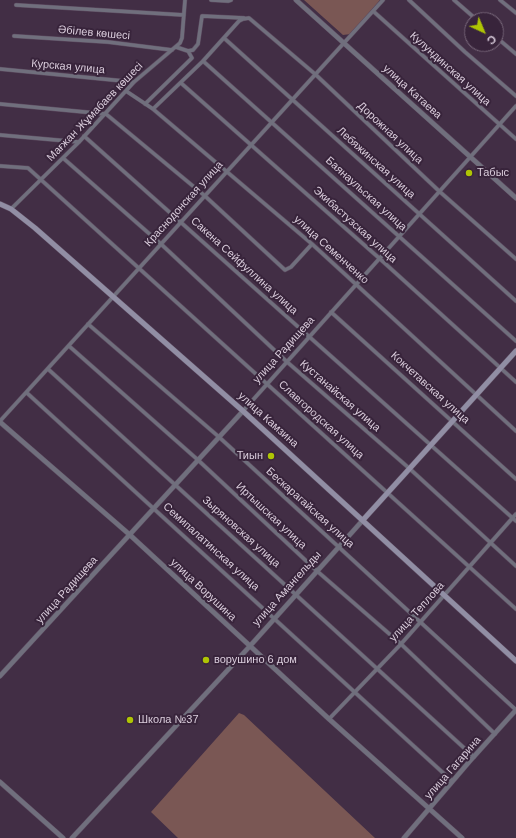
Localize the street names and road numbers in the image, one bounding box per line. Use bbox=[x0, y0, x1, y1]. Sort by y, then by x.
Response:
street label: Әбілев көшесі bbox=[57, 23, 131, 43]
street label: Кулундинская улица bbox=[407, 29, 493, 109]
street label: Курская улица bbox=[31, 57, 105, 77]
street label: Мағжан Жұмабаев көшесі bbox=[44, 60, 146, 164]
street label: улица Катаева bbox=[380, 62, 444, 122]
street label: Дорожная улица bbox=[355, 99, 425, 167]
street label: Лебяжинская улица bbox=[334, 124, 418, 202]
street label: Баянаульская улица bbox=[323, 154, 409, 234]
street label: Краснодонская улица bbox=[142, 158, 226, 250]
street label: Экибастузская улица bbox=[310, 184, 400, 266]
street label: улица Семенченко bbox=[291, 213, 371, 287]
street label: Сакена Сейфуллина улица bbox=[188, 214, 300, 318]
street label: улица Радищева bbox=[250, 314, 318, 386]
street label: Кокчетавская улица bbox=[388, 349, 472, 427]
street label: Кустанайская улица bbox=[297, 357, 383, 435]
street label: Славгородская улица bbox=[276, 378, 366, 462]
street label: улица Камзина bbox=[235, 389, 301, 451]
street label: Бескарагайская улица bbox=[263, 465, 357, 551]
street label: Иртышская улица bbox=[233, 480, 309, 552]
street label: Зыряновская улица bbox=[199, 494, 283, 570]
street label: Семипалатинская улица bbox=[160, 500, 262, 594]
street label: улица Амангельды bbox=[250, 549, 324, 629]
street label: улица Радищева bbox=[33, 554, 101, 626]
street label: улица Ворушина bbox=[167, 556, 239, 624]
street label: улица Теплова bbox=[387, 579, 447, 645]
street label: улица Гагарина bbox=[422, 734, 484, 802]

